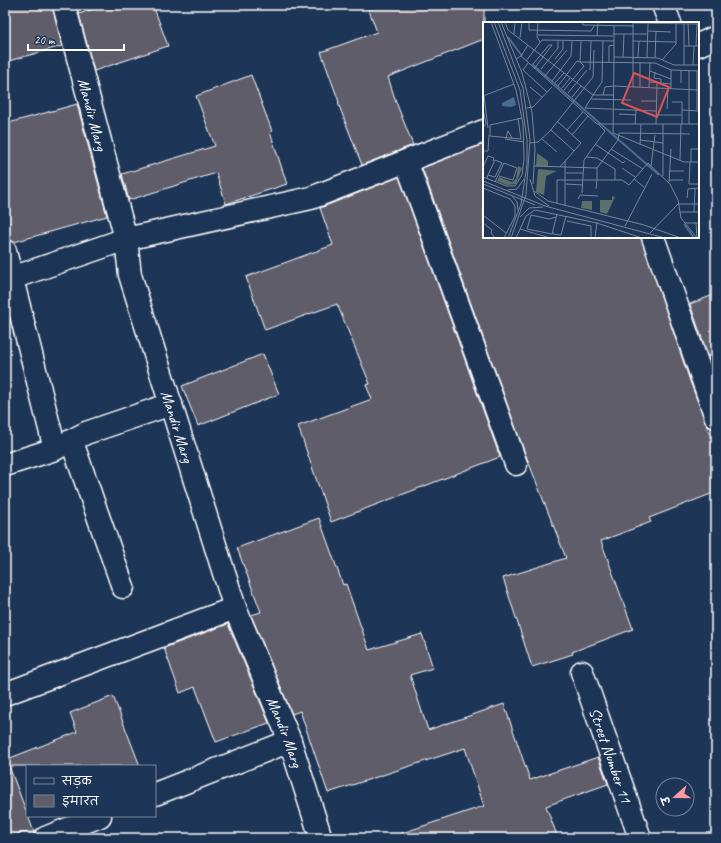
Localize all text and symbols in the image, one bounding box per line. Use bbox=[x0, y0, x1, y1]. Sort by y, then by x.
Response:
inset map bbox=[483, 22, 699, 238]
scale bar bbox=[28, 26, 124, 52]
text: 20 m bbox=[34, 32, 56, 48]
street label: Mandir Marg bbox=[73, 76, 111, 154]
street label: Mandir Marg bbox=[156, 388, 198, 466]
street label: Mandir Marg bbox=[262, 694, 307, 771]
street label: Street Number 11 bbox=[584, 705, 636, 806]
legend bbox=[26, 765, 156, 817]
text: सड़क bbox=[61, 773, 93, 789]
north arrow bbox=[655, 777, 695, 817]
text: इमारत bbox=[62, 793, 100, 809]
text: उ bbox=[657, 793, 674, 807]

